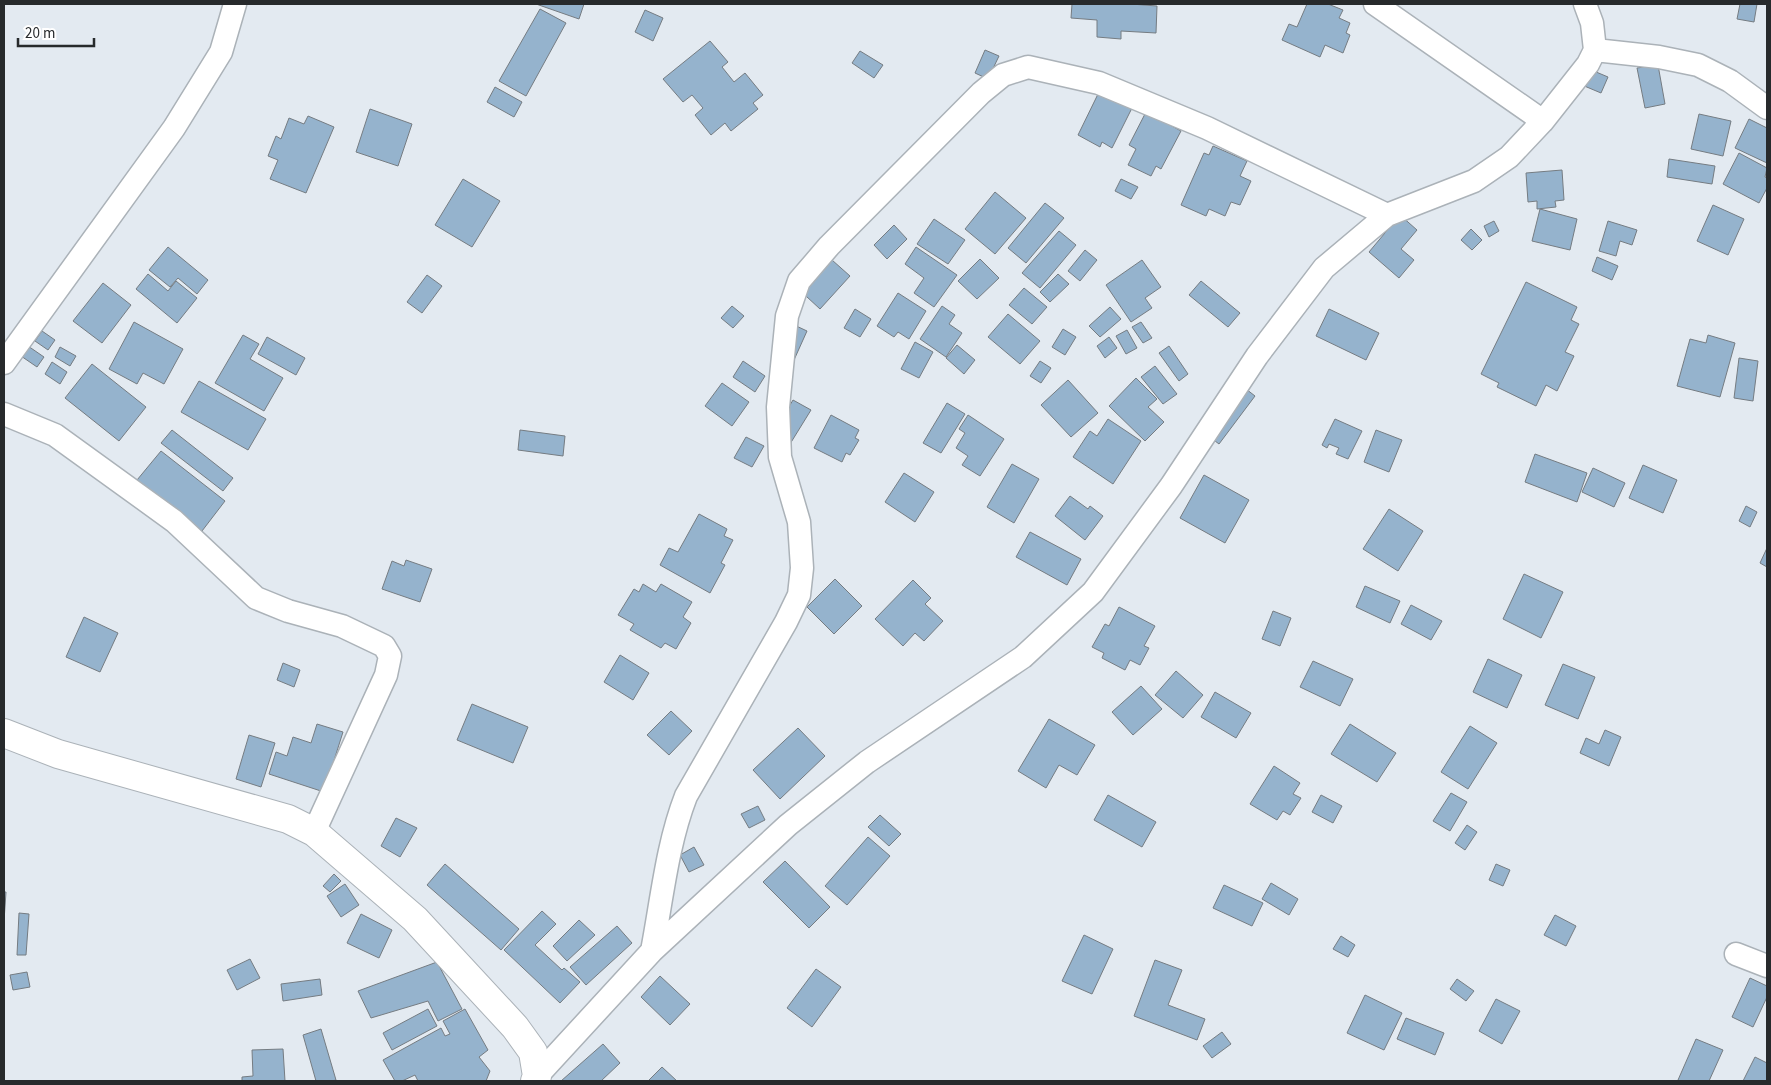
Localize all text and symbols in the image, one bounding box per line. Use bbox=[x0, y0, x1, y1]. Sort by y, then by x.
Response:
scale bar bbox=[18, 15, 94, 47]
text: 20 m bbox=[25, 23, 55, 44]

